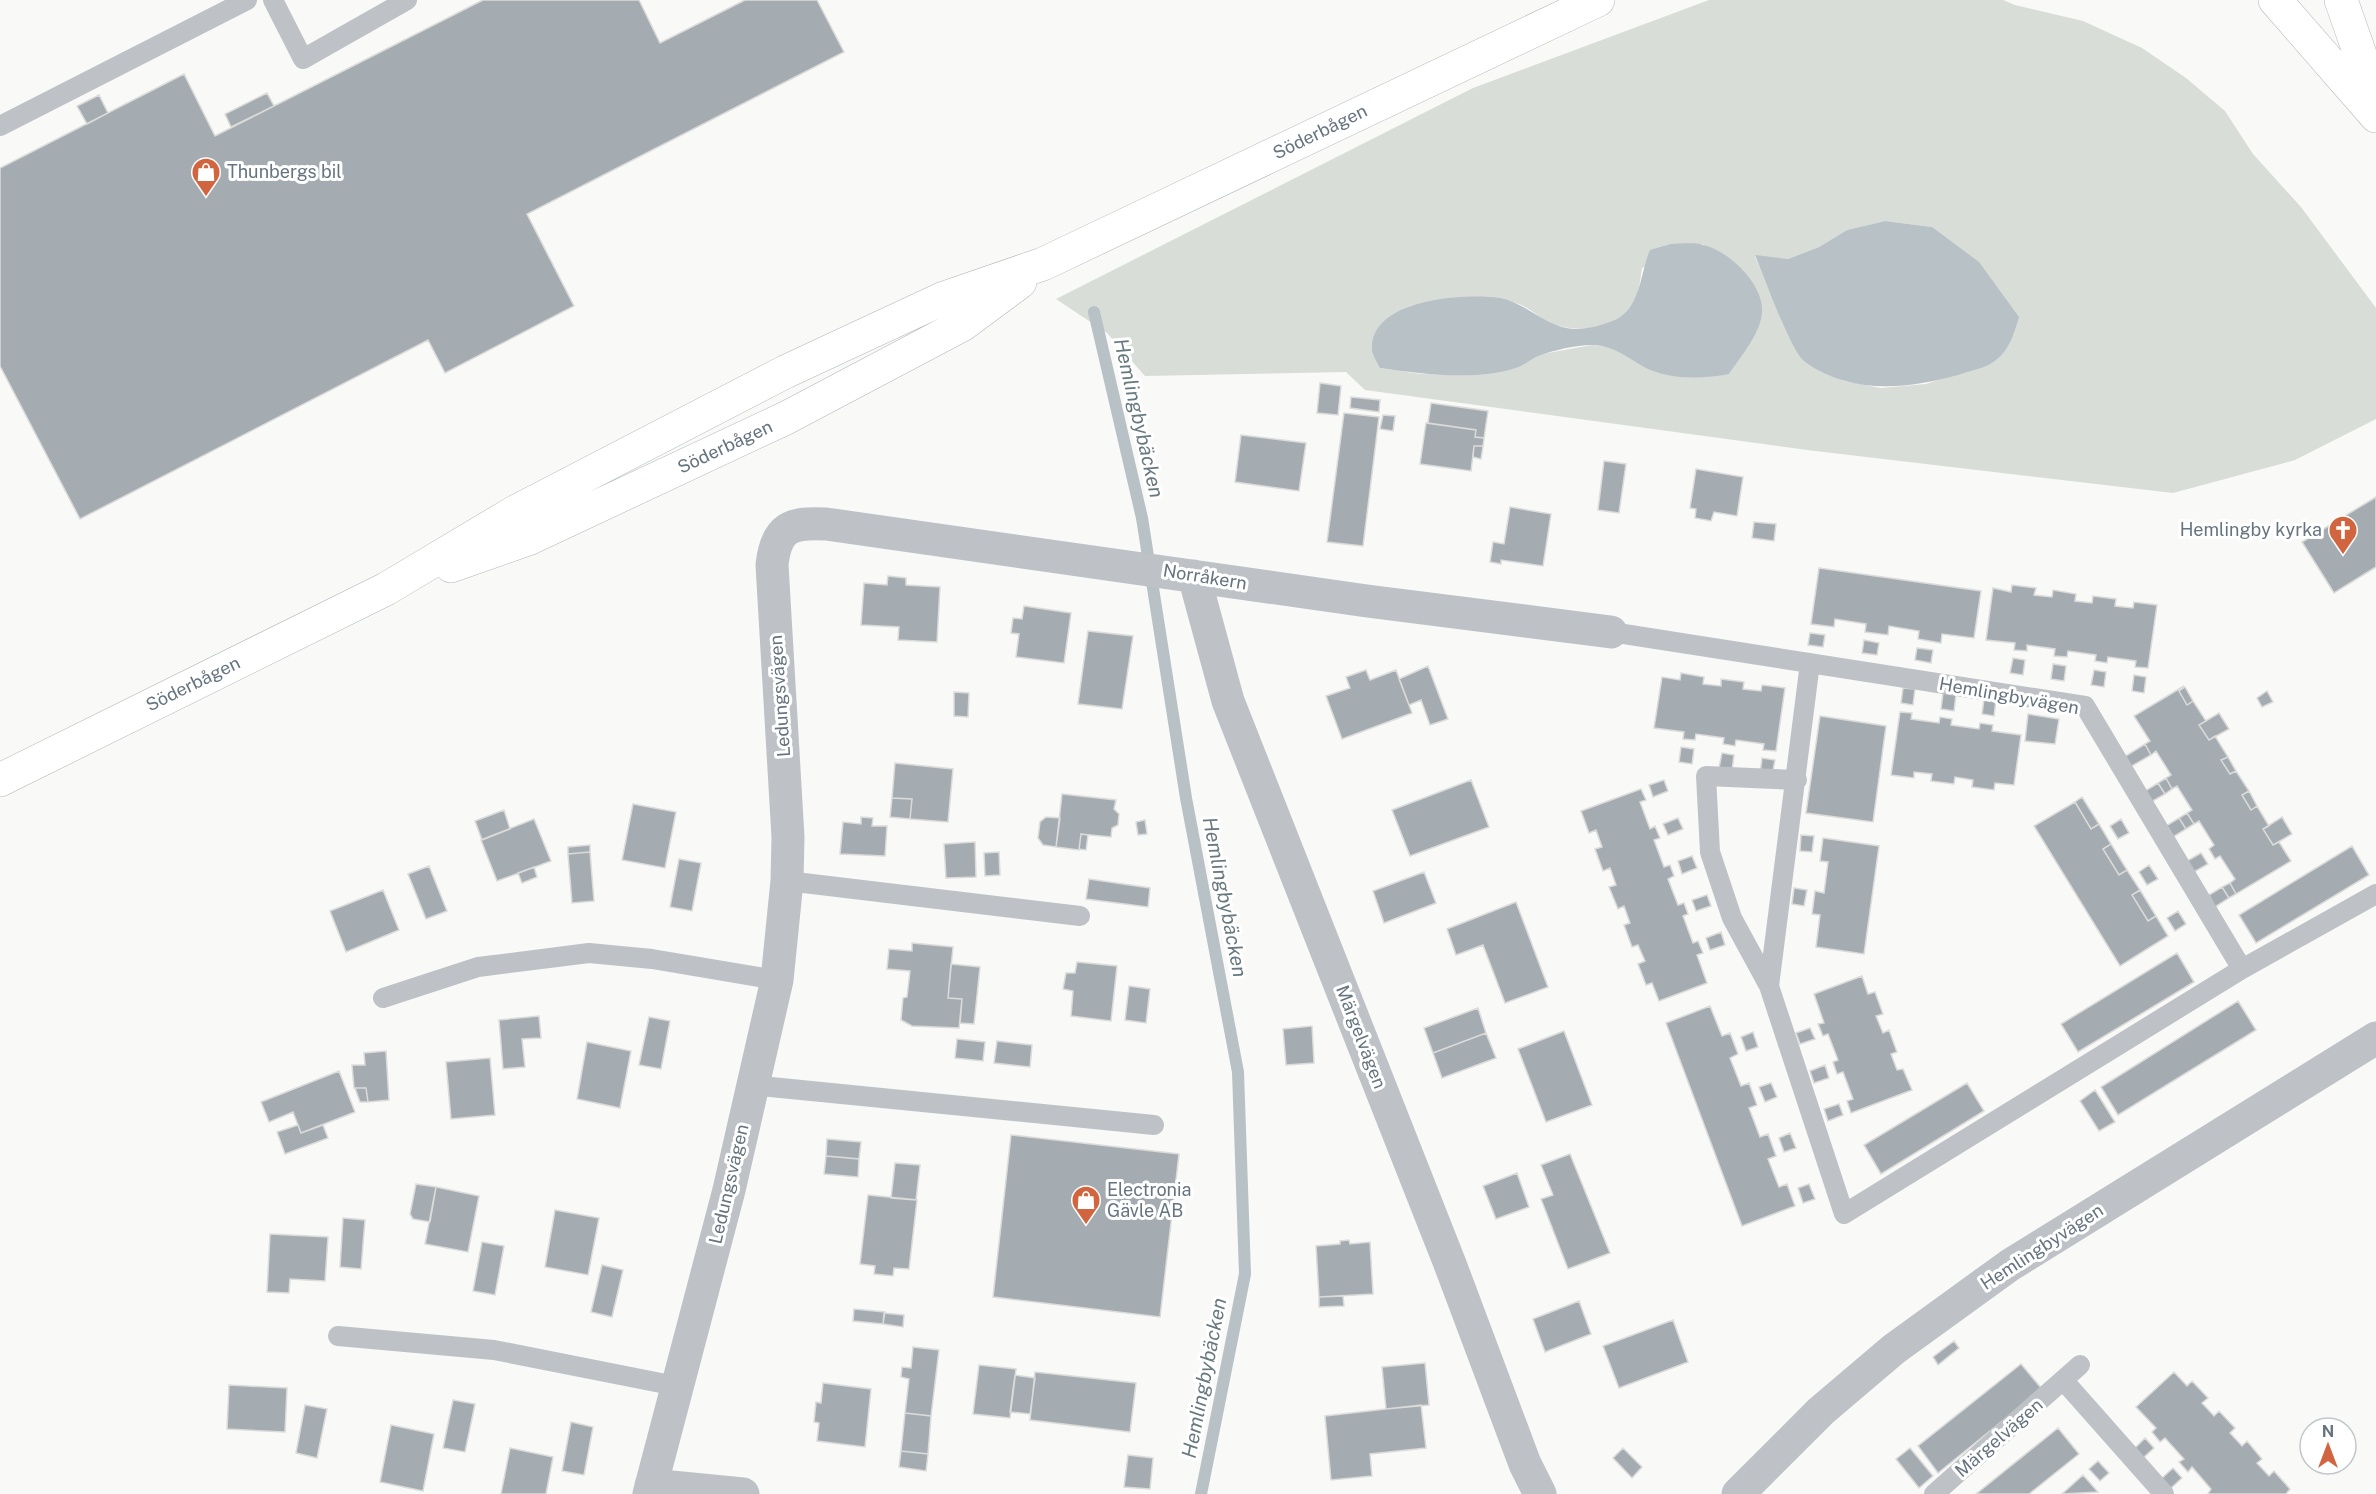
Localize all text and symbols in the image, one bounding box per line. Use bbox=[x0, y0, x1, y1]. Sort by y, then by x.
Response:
street label: Söderbågen bbox=[1269, 100, 1370, 163]
shop icon: Thunbergs bil bbox=[190, 156, 222, 198]
place label: Thunbergs bil bbox=[227, 161, 342, 182]
water label: Hemlingbybäcken bbox=[1109, 336, 1169, 500]
street label: Söderbågen bbox=[674, 415, 776, 478]
church icon: Hemlingby kyrka bbox=[2327, 514, 2359, 556]
place label: Hemlingby kyrka bbox=[2180, 519, 2322, 540]
street label: Norråkern bbox=[1162, 560, 1249, 593]
street label: Ledungsvägen bbox=[765, 634, 794, 758]
street label: Söderbågen bbox=[142, 652, 243, 715]
street label: Hemlingbyvägen bbox=[1937, 673, 2081, 718]
water label: Hemlingbybäcken bbox=[1198, 815, 1252, 979]
street label: Märgelvägen bbox=[1332, 982, 1391, 1092]
street label: Ledungsvägen bbox=[705, 1122, 752, 1246]
place label: Electronia Gävle AB bbox=[1107, 1179, 1191, 1221]
shop icon: Electronia Gävle AB bbox=[1070, 1184, 1102, 1226]
street label: Hemlingbyvägen bbox=[1977, 1199, 2107, 1294]
water label: Hemlingbybäcken bbox=[1177, 1296, 1231, 1460]
street label: Märgelvägen bbox=[1951, 1394, 2047, 1481]
north arrow bbox=[2298, 1416, 2358, 1476]
text: N bbox=[2322, 1422, 2334, 1441]

